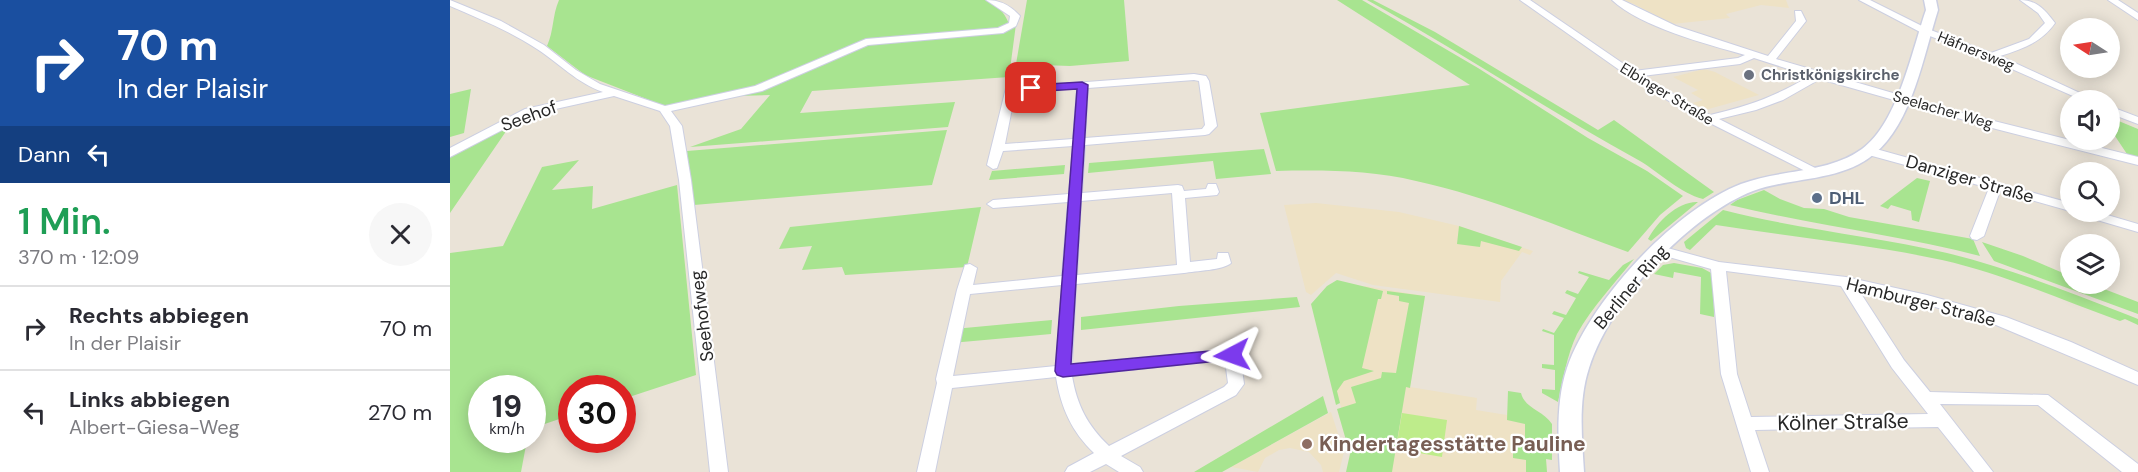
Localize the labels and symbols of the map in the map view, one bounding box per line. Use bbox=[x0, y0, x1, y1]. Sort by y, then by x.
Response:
north arrow bbox=[2060, 18, 2120, 78]
street label: Häfnersweg bbox=[1935, 26, 2017, 76]
street label: Elbinger Straße bbox=[1616, 58, 1718, 130]
pin bbox=[1005, 62, 1056, 113]
place label: Christkönigskirche bbox=[1761, 65, 1900, 85]
marker: Christkönigskirche bbox=[1742, 68, 1756, 82]
street label: Seelacher Weg bbox=[1891, 86, 1995, 134]
street label: Seehof bbox=[498, 95, 560, 137]
street label: Danziger Straße bbox=[1903, 149, 2037, 209]
place label: DHL bbox=[1829, 186, 1865, 210]
marker: DHL bbox=[1810, 191, 1824, 205]
street label: Berliner Ring bbox=[1589, 240, 1673, 334]
street label: Seehofweg bbox=[685, 269, 719, 363]
street label: Hamburger Straße bbox=[1844, 272, 1998, 332]
position arrow bbox=[1200, 323, 1264, 387]
speed limit sign: 30 bbox=[558, 375, 636, 453]
street label: Kölner Straße bbox=[1777, 407, 1909, 437]
place label: Kindertagesstätte Pauline bbox=[1319, 430, 1586, 458]
marker: Kindertagesstätte Pauline bbox=[1300, 437, 1314, 451]

